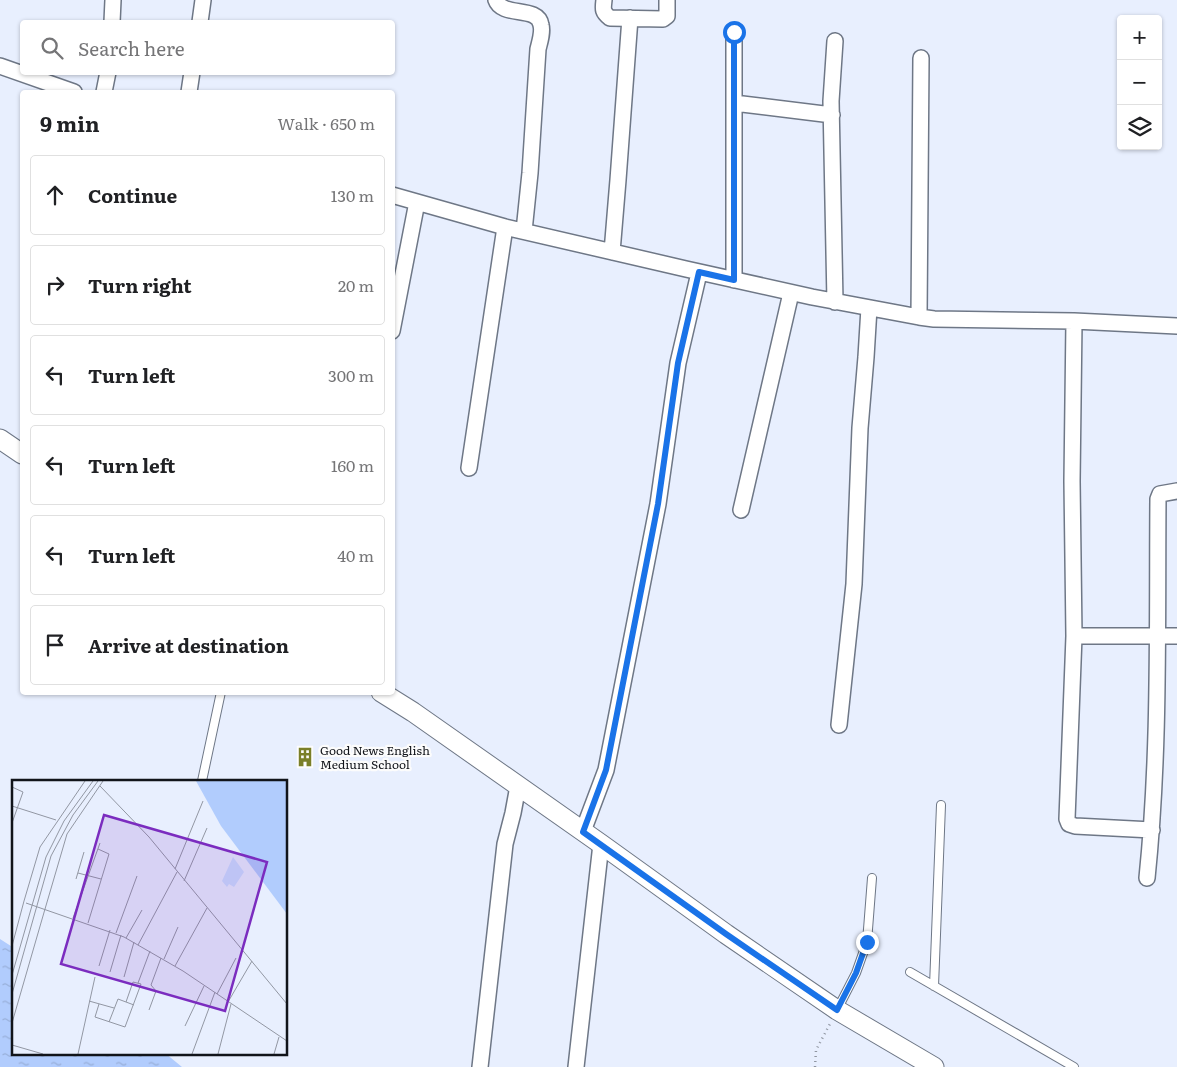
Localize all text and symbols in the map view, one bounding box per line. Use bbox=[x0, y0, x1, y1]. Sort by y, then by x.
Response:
map controls bbox=[1117, 15, 1162, 150]
button: + bbox=[1117, 15, 1162, 60]
search box bbox=[20, 20, 395, 75]
route start bbox=[723, 21, 746, 44]
icon: search bbox=[38, 34, 66, 62]
text: Search here bbox=[78, 34, 185, 62]
button: − bbox=[1117, 60, 1162, 105]
button: layers bbox=[1117, 105, 1162, 150]
text: 9 min bbox=[40, 107, 100, 138]
text: Walk · 650 m bbox=[278, 111, 375, 135]
icon: ahead bbox=[41, 181, 69, 209]
text: Continue bbox=[88, 181, 177, 209]
text: 130 m bbox=[331, 183, 374, 207]
icon: right bbox=[41, 271, 69, 299]
text: Turn right bbox=[88, 271, 192, 299]
text: 20 m bbox=[338, 273, 374, 297]
icon: left bbox=[41, 361, 69, 389]
text: Turn left bbox=[88, 361, 175, 389]
text: 300 m bbox=[328, 363, 374, 387]
icon: left bbox=[41, 451, 69, 479]
text: Turn left bbox=[88, 451, 175, 479]
text: 160 m bbox=[331, 453, 374, 477]
icon: left bbox=[41, 541, 69, 569]
text: Turn left bbox=[88, 541, 175, 569]
text: 40 m bbox=[337, 543, 374, 567]
icon: arrive bbox=[41, 631, 69, 659]
text: Arrive at destination bbox=[88, 631, 289, 659]
place label: Good News English Medium School bbox=[320, 741, 430, 773]
building icon: Good News English Medium School bbox=[294, 746, 316, 768]
inset map bbox=[12, 780, 288, 1054]
route end bbox=[856, 931, 879, 954]

